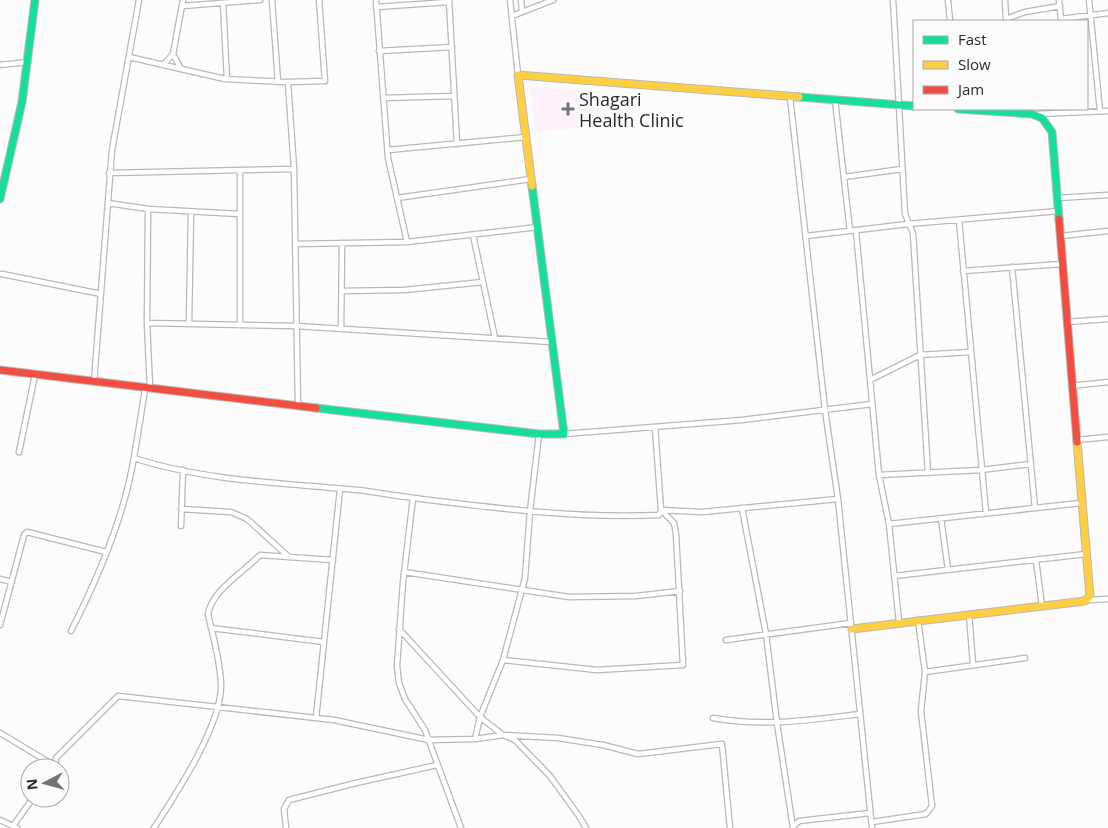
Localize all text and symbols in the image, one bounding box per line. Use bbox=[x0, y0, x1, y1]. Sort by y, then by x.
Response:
legend bbox=[913, 20, 1088, 110]
text: Fast bbox=[958, 29, 987, 49]
text: Slow bbox=[958, 54, 991, 74]
text: Jam bbox=[956, 79, 984, 99]
place label: Shagari Health Clinic bbox=[579, 87, 684, 132]
marker: Shagari Health Clinic bbox=[561, 102, 575, 116]
north arrow bbox=[20, 758, 70, 808]
text: N bbox=[22, 778, 42, 791]

